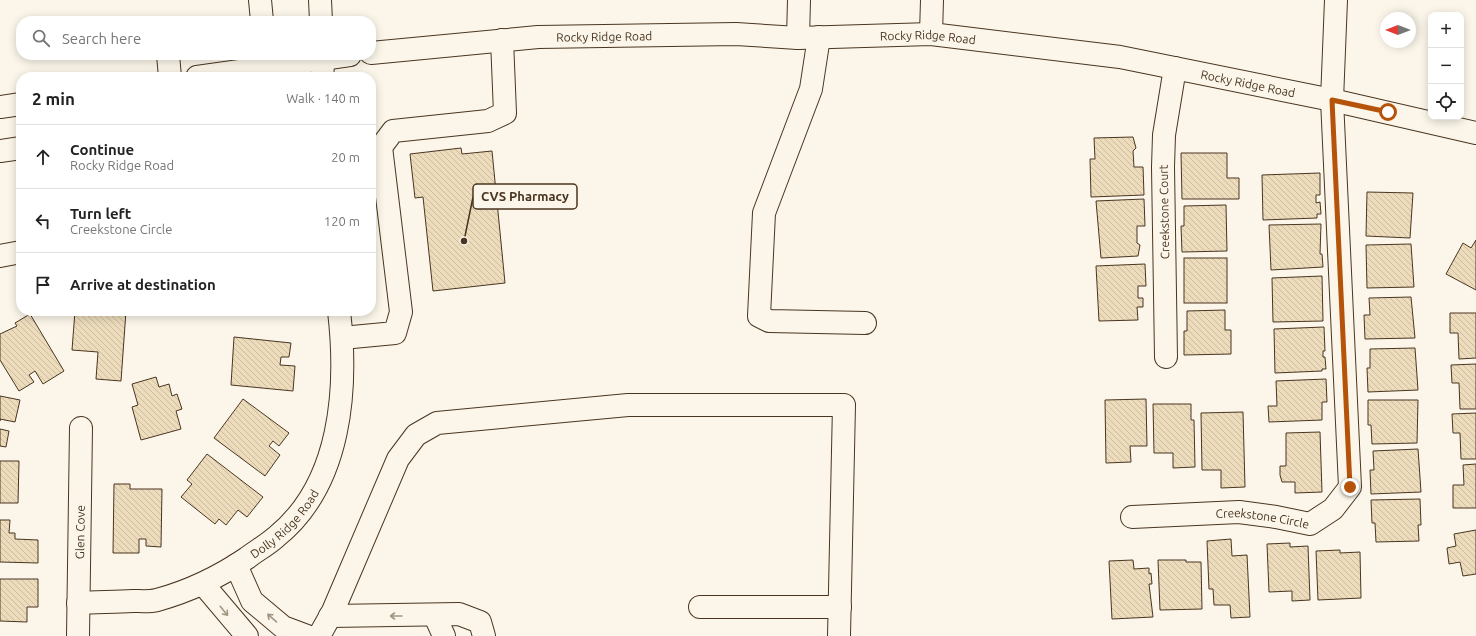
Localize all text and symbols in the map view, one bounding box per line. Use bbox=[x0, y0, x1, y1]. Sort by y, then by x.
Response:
north arrow bbox=[1380, 12, 1416, 48]
map controls bbox=[1428, 12, 1464, 120]
button: + bbox=[1428, 12, 1464, 48]
search box bbox=[16, 16, 376, 60]
icon: search bbox=[30, 27, 52, 49]
street label: Rocky Ridge Road bbox=[880, 27, 977, 46]
street label: Rocky Ridge Road bbox=[556, 29, 652, 43]
text: Search here bbox=[62, 30, 141, 47]
button: − bbox=[1428, 48, 1464, 84]
street label: Rocky Ridge Road bbox=[1200, 67, 1296, 99]
button: locate bbox=[1428, 84, 1464, 120]
text: 2 min bbox=[32, 89, 75, 108]
text: Walk · 140 m bbox=[286, 91, 360, 105]
route start bbox=[1379, 103, 1397, 121]
text: Continue bbox=[70, 141, 134, 158]
icon: ahead bbox=[32, 146, 54, 168]
text: 20 m bbox=[331, 150, 360, 164]
text: Rocky Ridge Road bbox=[70, 158, 174, 172]
street label: Creekstone Court bbox=[1157, 164, 1171, 260]
callout: CVS Pharmacy bbox=[473, 184, 577, 209]
text: CVS Pharmacy bbox=[481, 189, 569, 203]
text: Turn left bbox=[70, 205, 131, 222]
icon: left bbox=[32, 210, 54, 232]
text: 120 m bbox=[324, 214, 360, 228]
text: Creekstone Circle bbox=[70, 222, 172, 236]
icon: arrive bbox=[32, 274, 54, 296]
text: Arrive at destination bbox=[70, 276, 216, 293]
route end bbox=[1341, 478, 1359, 496]
street label: Dolly Ridge Road bbox=[247, 487, 321, 560]
street label: Glen Cove bbox=[73, 505, 86, 559]
street label: Creekstone Circle bbox=[1215, 505, 1310, 530]
one-way arrow bbox=[220, 605, 229, 616]
one-way arrow bbox=[390, 612, 403, 620]
one-way arrow bbox=[267, 614, 278, 623]

